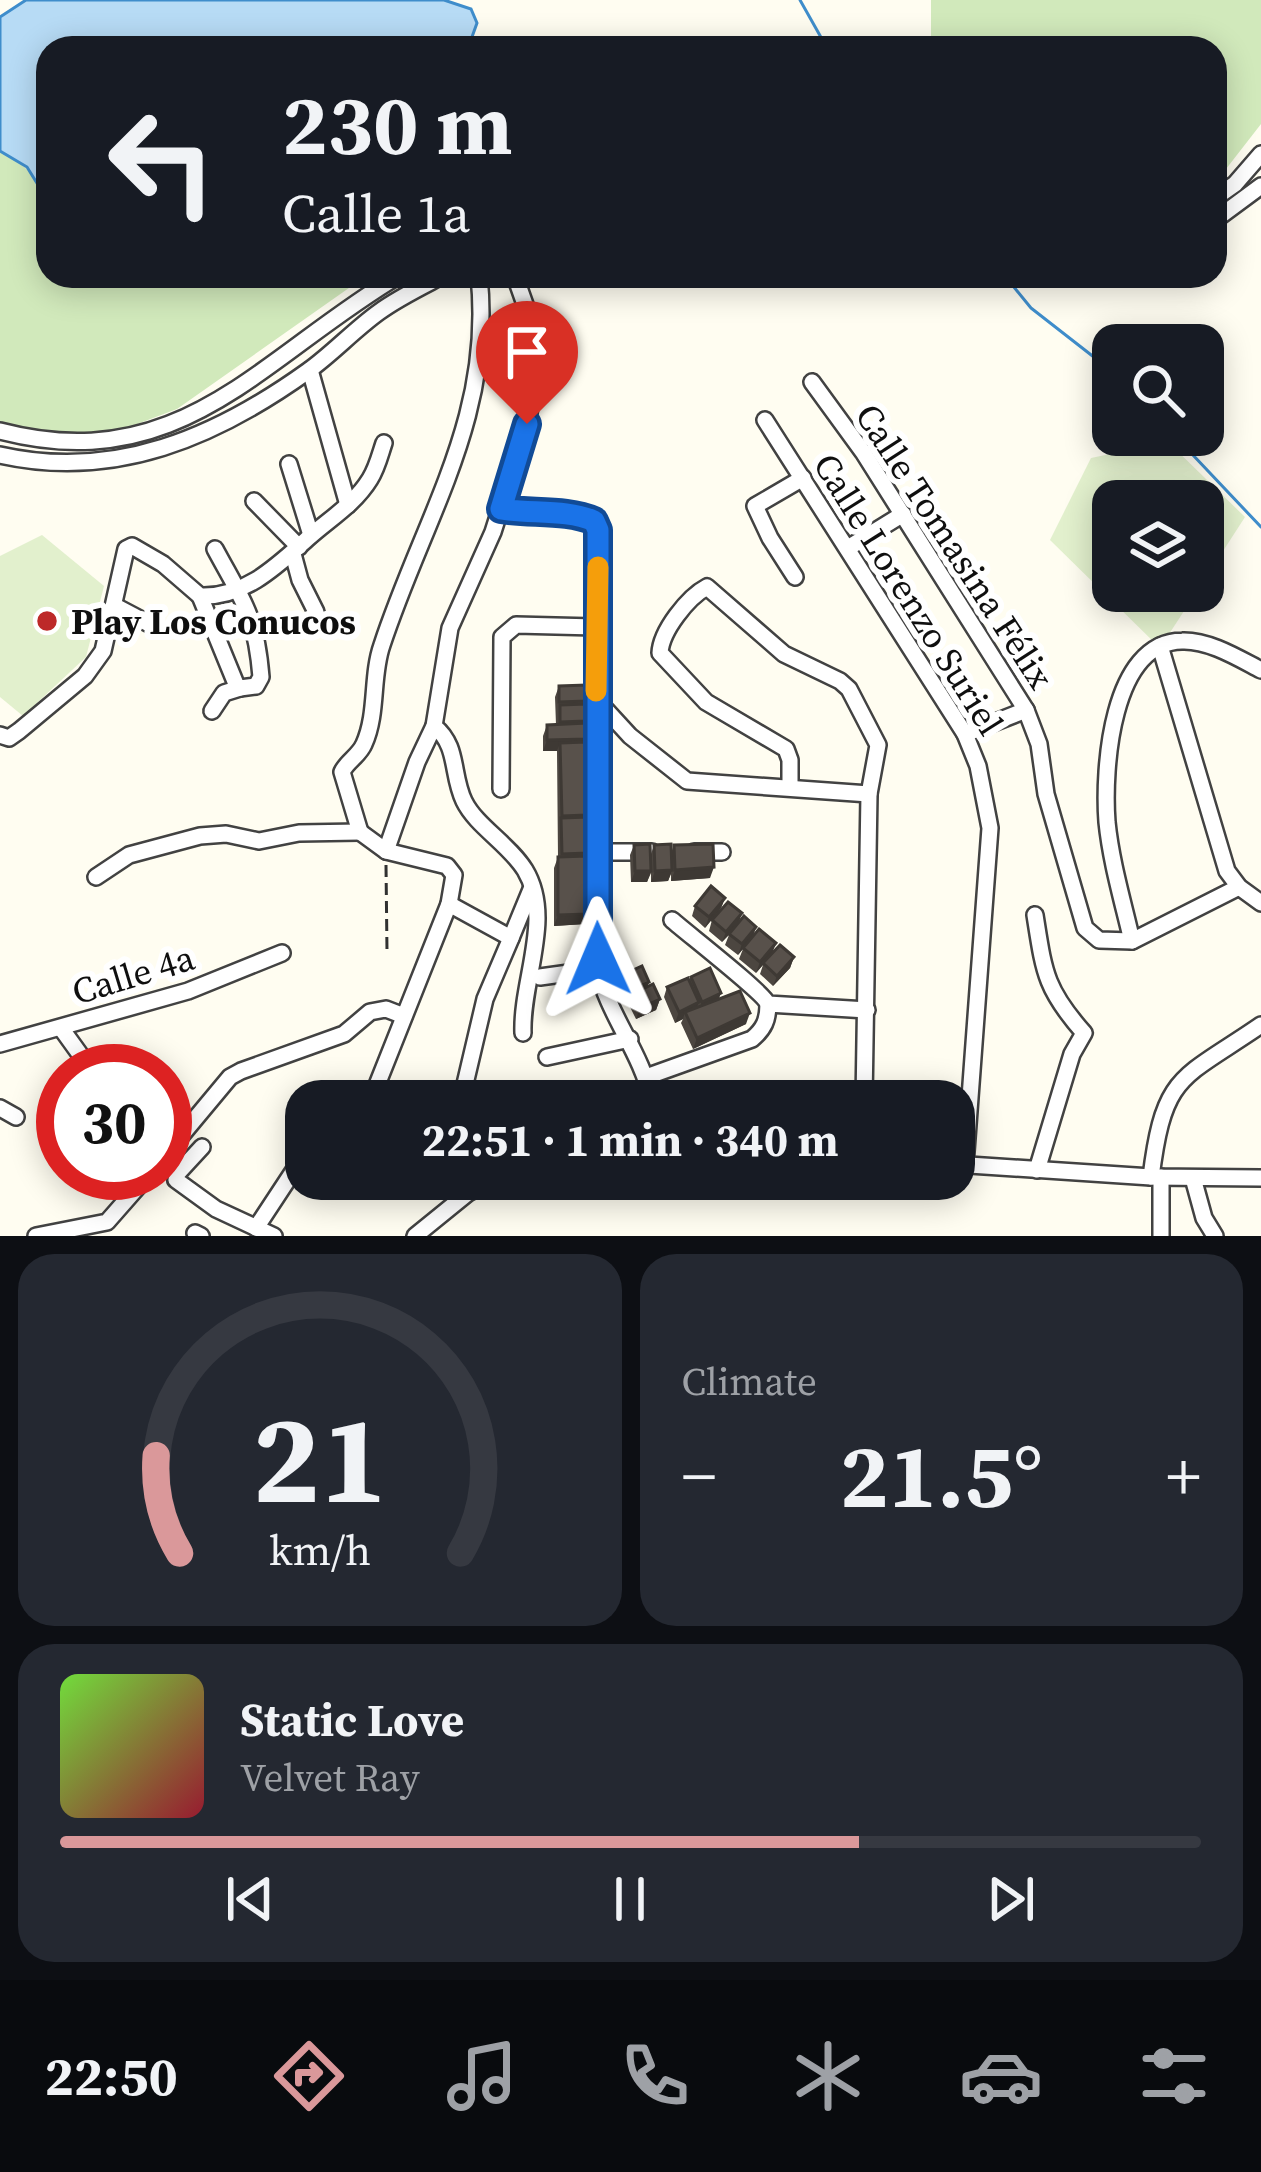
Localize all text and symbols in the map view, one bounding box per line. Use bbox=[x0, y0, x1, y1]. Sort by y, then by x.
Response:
text: 230 m bbox=[282, 67, 513, 182]
icon: left bbox=[84, 84, 240, 240]
text: Calle 1a bbox=[282, 176, 470, 250]
pin bbox=[476, 301, 578, 424]
icon: arrive bbox=[494, 319, 560, 385]
map controls bbox=[1092, 324, 1224, 612]
button: search bbox=[1092, 324, 1224, 456]
street label: Calle Tomasina Félix bbox=[844, 394, 1065, 698]
street label: Calle Lorenzo Suriel bbox=[802, 444, 1015, 745]
button: layers bbox=[1092, 480, 1224, 612]
place label: Play Los Conucos bbox=[71, 597, 356, 646]
marker: Play Los Conucos bbox=[34, 608, 60, 634]
position arrow bbox=[535, 896, 661, 1022]
street label: Calle 4a bbox=[66, 932, 201, 1016]
speed limit sign: 30 bbox=[36, 1044, 192, 1200]
text: 22:51 · 1 min · 340 m bbox=[422, 1109, 838, 1171]
text: Climate bbox=[682, 1355, 817, 1408]
text: 21 bbox=[252, 1373, 387, 1544]
text: 21.5° bbox=[840, 1414, 1043, 1537]
text: − bbox=[682, 1431, 716, 1521]
text: + bbox=[1166, 1431, 1201, 1521]
text: km/h bbox=[269, 1521, 371, 1579]
text: Static Love bbox=[240, 1689, 464, 1751]
text: Velvet Ray bbox=[240, 1751, 420, 1804]
icon: previous bbox=[217, 1866, 283, 1932]
icon: pause bbox=[597, 1866, 663, 1932]
icon: next bbox=[978, 1866, 1044, 1932]
icon: directions bbox=[267, 2034, 351, 2118]
icon: music bbox=[440, 2034, 524, 2118]
icon: phone bbox=[613, 2034, 697, 2118]
icon: climate bbox=[786, 2034, 870, 2118]
icon: car bbox=[959, 2034, 1043, 2118]
icon: filters bbox=[1132, 2034, 1216, 2118]
text: 22:50 bbox=[45, 2039, 178, 2113]

